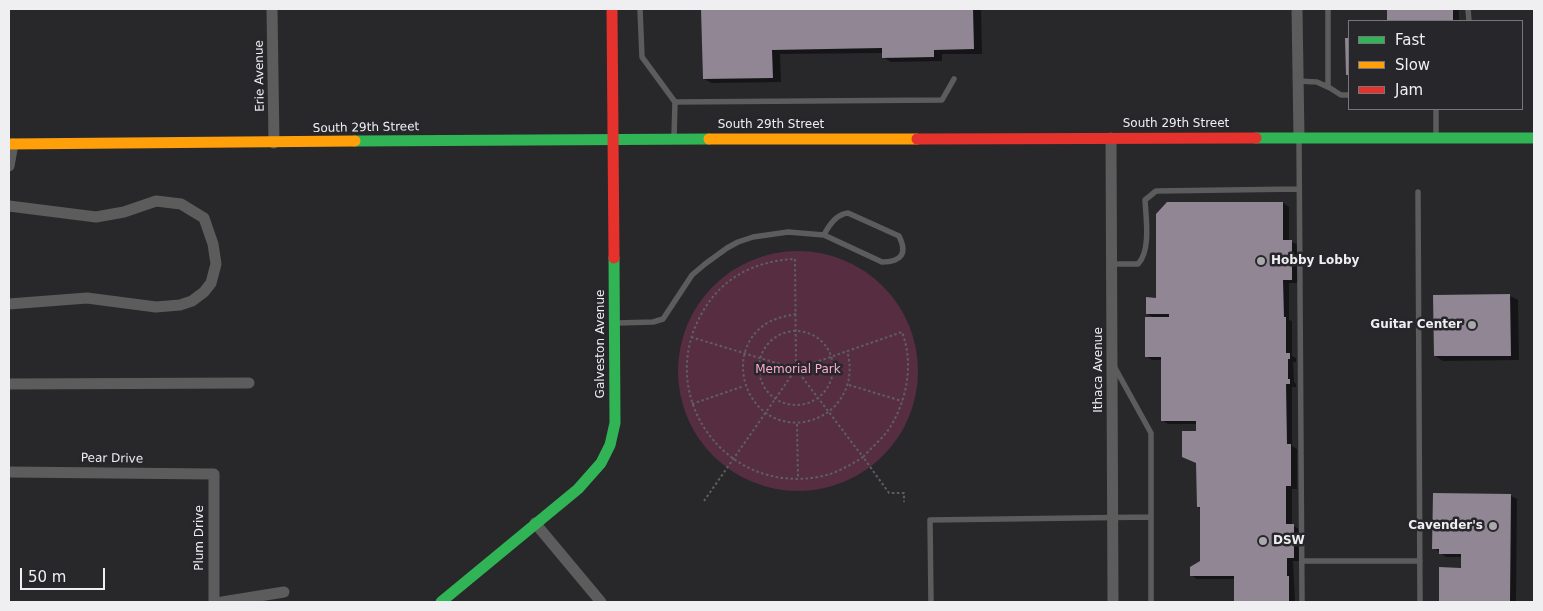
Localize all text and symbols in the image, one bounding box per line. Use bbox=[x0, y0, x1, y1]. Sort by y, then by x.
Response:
legend bbox=[1348, 20, 1523, 110]
text: Fast bbox=[1395, 31, 1425, 49]
street label: Erie Avenue bbox=[252, 40, 268, 112]
text: Slow bbox=[1395, 56, 1430, 74]
text: Jam bbox=[1395, 81, 1423, 99]
street label: South 29th Street bbox=[1123, 117, 1229, 131]
street label: South 29th Street bbox=[718, 118, 824, 132]
street label: South 29th Street bbox=[313, 120, 419, 136]
place label: Hobby Lobby bbox=[1271, 254, 1359, 268]
marker: Hobby Lobby bbox=[1255, 255, 1267, 267]
street label: Galveston Avenue bbox=[594, 290, 608, 398]
place label: Guitar Center bbox=[1370, 318, 1462, 332]
marker: Guitar Center bbox=[1466, 319, 1478, 331]
street label: Ithaca Avenue bbox=[1092, 327, 1106, 413]
park label: Memorial Park bbox=[755, 363, 841, 377]
street label: Pear Drive bbox=[81, 451, 143, 467]
street label: Plum Drive bbox=[193, 505, 207, 571]
place label: Cavender's bbox=[1408, 519, 1483, 533]
marker: Cavender's bbox=[1487, 520, 1499, 532]
place label: DSW bbox=[1273, 534, 1305, 548]
marker: DSW bbox=[1257, 535, 1269, 547]
scale bar bbox=[22, 558, 108, 590]
text: 50 m bbox=[28, 568, 66, 586]

